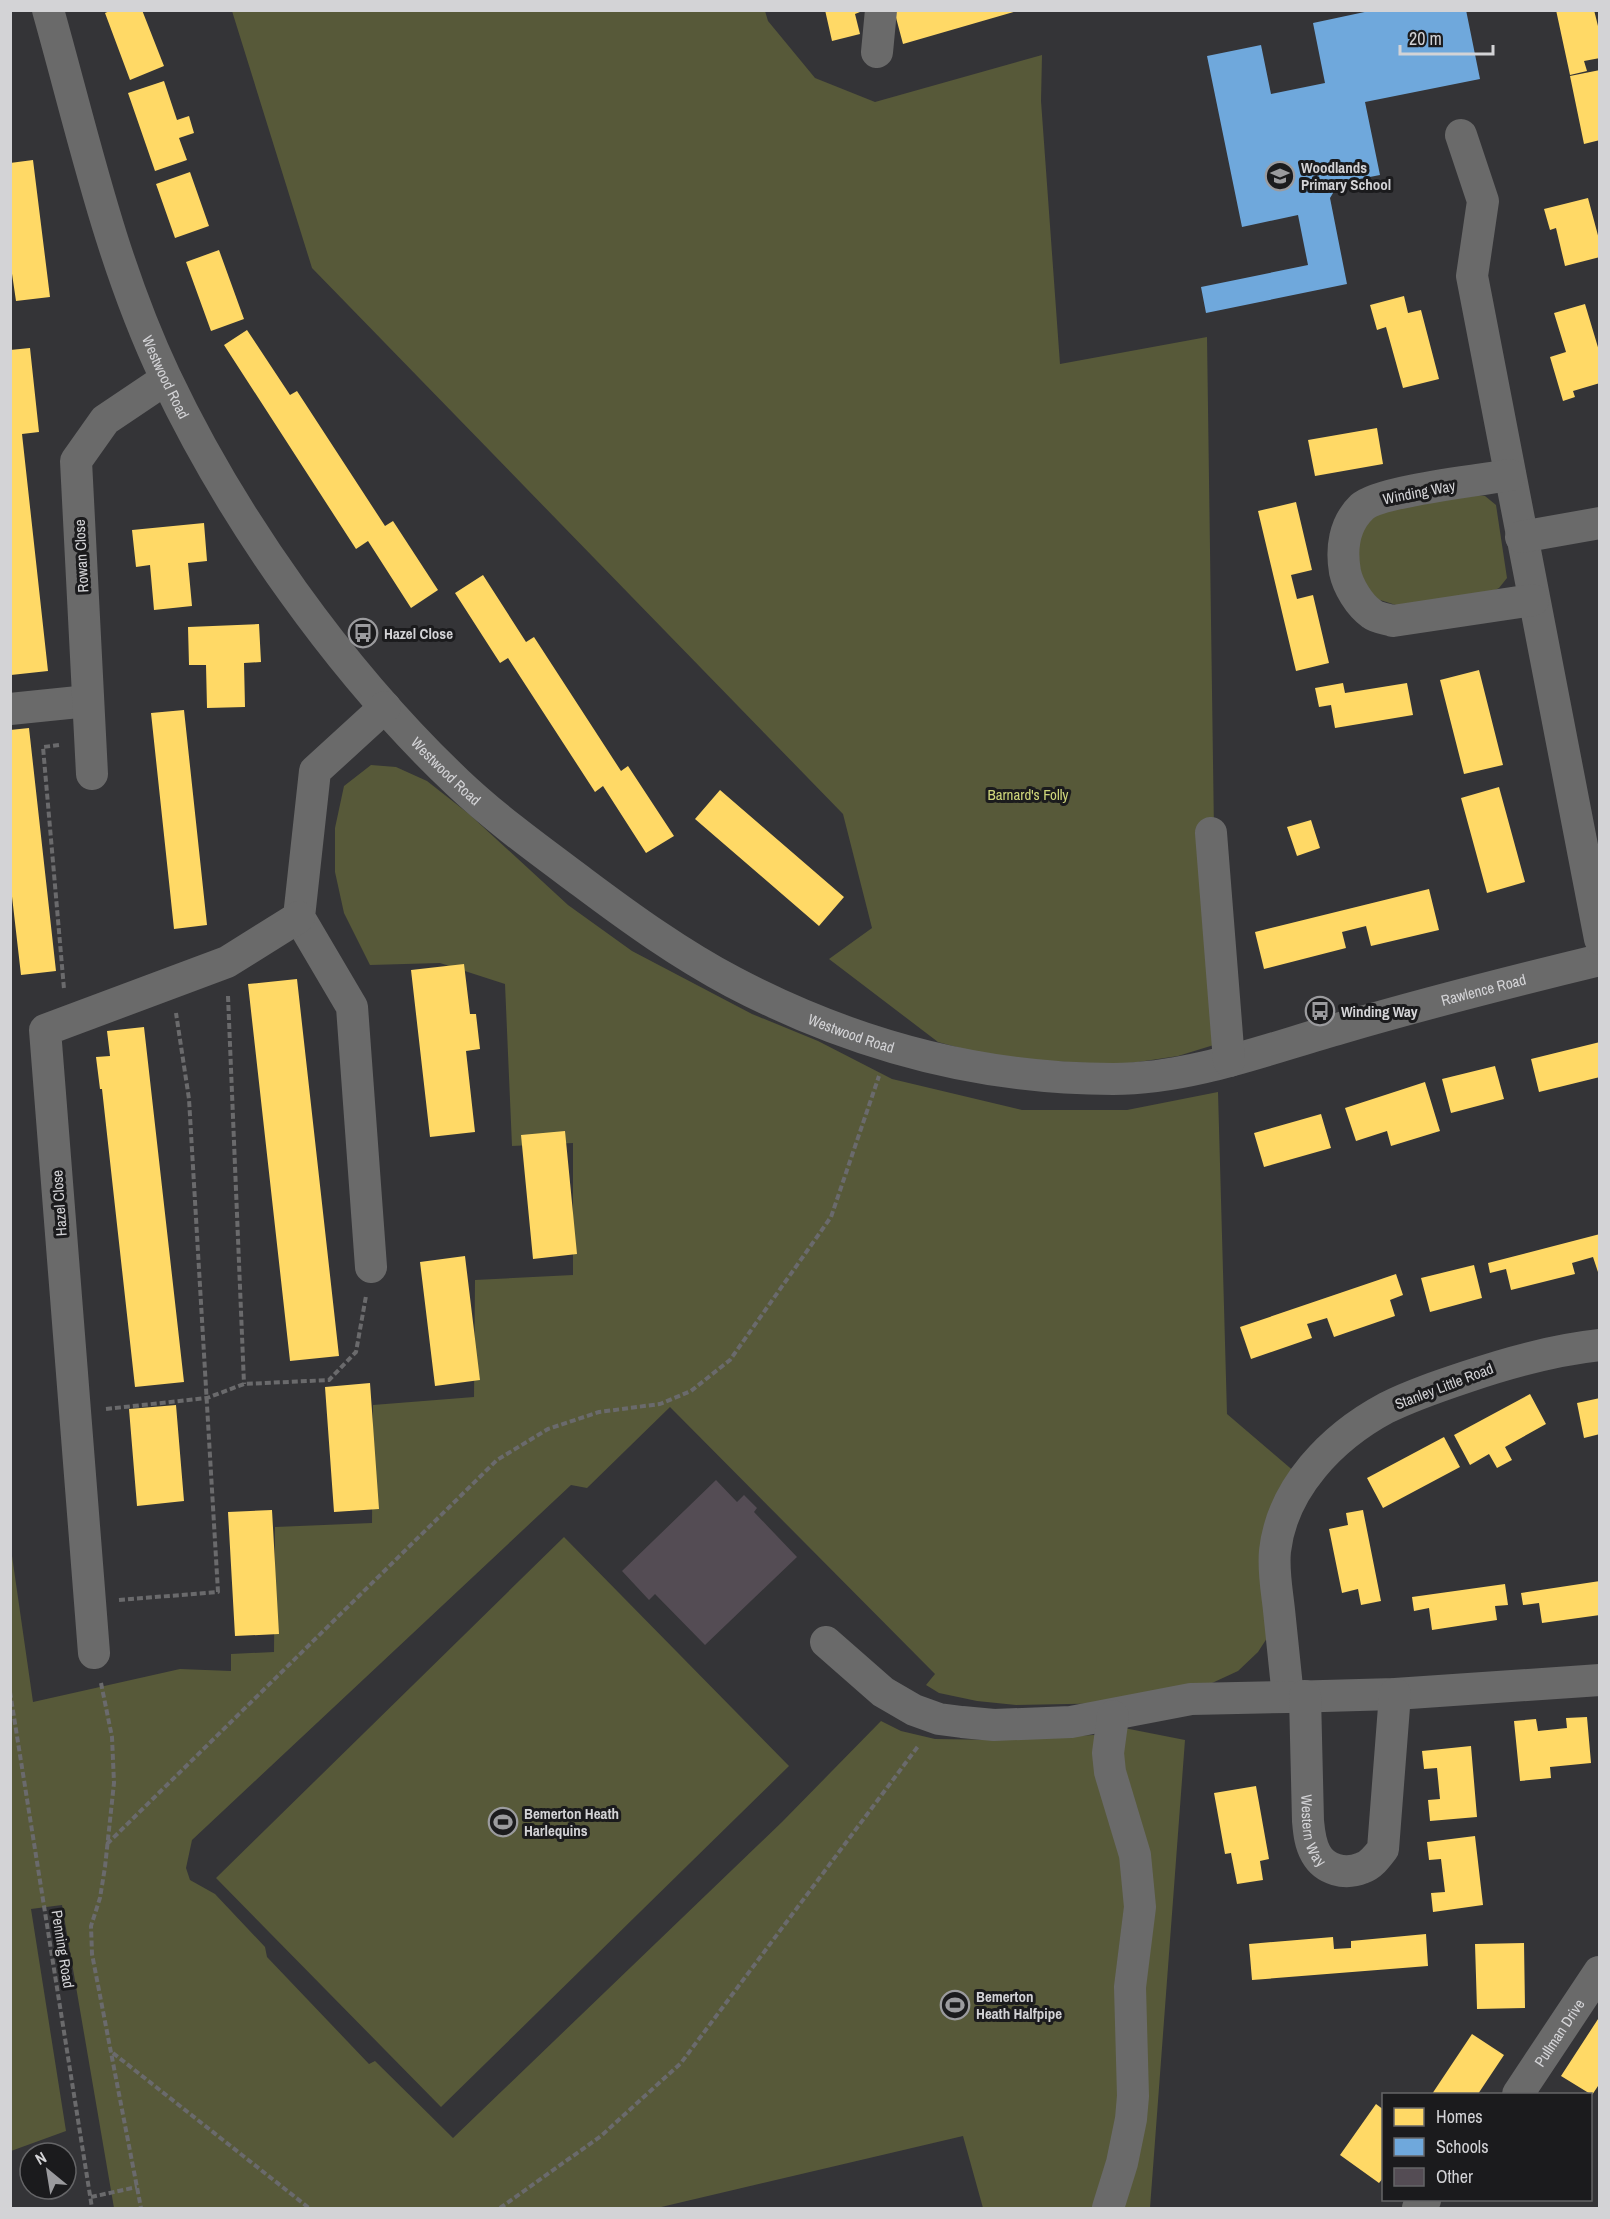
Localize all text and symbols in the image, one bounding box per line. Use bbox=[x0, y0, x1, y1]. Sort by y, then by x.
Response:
scale bar bbox=[1400, 18, 1493, 56]
text: 20 m bbox=[1409, 26, 1442, 51]
place label: Woodlands Primary School bbox=[1301, 157, 1391, 195]
school or university icon: Woodlands Primary School bbox=[1264, 160, 1296, 192]
street label: Westwood Road bbox=[138, 332, 195, 422]
street label: Winding Way bbox=[1381, 475, 1458, 509]
street label: Rowan Close bbox=[69, 519, 93, 593]
bus stop icon: Hazel Close bbox=[347, 617, 379, 649]
place label: Hazel Close bbox=[384, 623, 453, 644]
street label: Westwood Road bbox=[407, 732, 486, 810]
park label: Barnard's Folly bbox=[987, 784, 1069, 805]
street label: Rawlence Road bbox=[1439, 968, 1528, 1010]
bus stop icon: Winding Way bbox=[1304, 995, 1336, 1027]
place label: Winding Way bbox=[1341, 1001, 1418, 1022]
street label: Westwood Road bbox=[805, 1008, 897, 1058]
street label: Hazel Close bbox=[46, 1169, 72, 1237]
street label: Stanley Little Road bbox=[1392, 1358, 1496, 1414]
street label: Western Way bbox=[1297, 1794, 1332, 1872]
place label: Bemerton Heath Harlequins bbox=[524, 1803, 619, 1841]
sports icon: Bemerton Heath Harlequins bbox=[487, 1806, 519, 1838]
street label: Penning Road bbox=[46, 1909, 80, 1989]
place label: Bemerton Heath Halfpipe bbox=[976, 1986, 1062, 2024]
sports icon: Bemerton Heath Halfpipe bbox=[939, 1989, 971, 2021]
street label: Pullman Drive bbox=[1529, 1994, 1589, 2070]
legend bbox=[1382, 2093, 1592, 2201]
text: Homes bbox=[1436, 2104, 1483, 2129]
text: Schools bbox=[1436, 2134, 1489, 2159]
north arrow bbox=[18, 2141, 78, 2201]
text: N bbox=[31, 2146, 50, 2170]
text: Other bbox=[1436, 2164, 1473, 2189]

